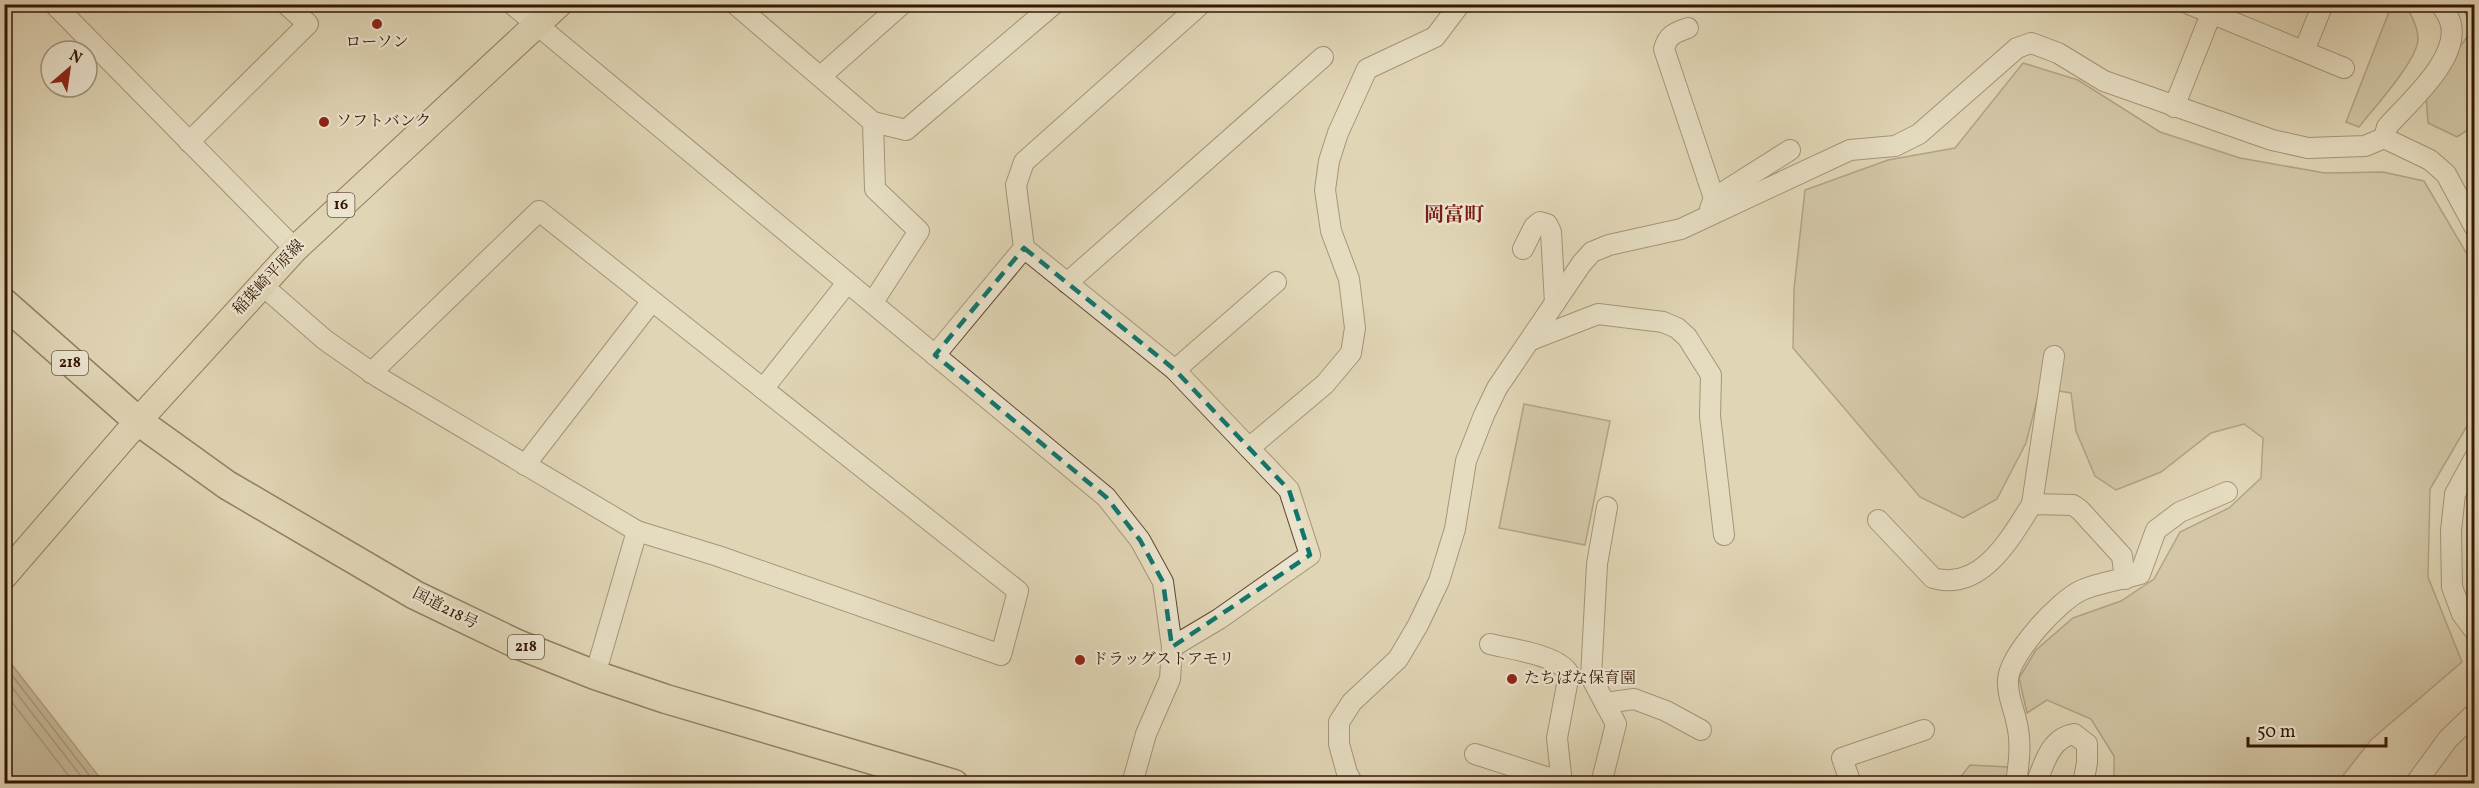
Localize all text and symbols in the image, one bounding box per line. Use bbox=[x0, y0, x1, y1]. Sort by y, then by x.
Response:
marker: ローソン bbox=[370, 17, 384, 31]
place label: ローソン bbox=[345, 32, 409, 54]
north arrow bbox=[39, 39, 99, 99]
text: N bbox=[65, 45, 86, 70]
place label: ソフトバンク bbox=[336, 111, 431, 133]
marker: ソフトバンク bbox=[317, 115, 331, 129]
road number: 16 bbox=[328, 193, 354, 217]
district label: 岡富町 bbox=[1424, 202, 1485, 230]
street label: 稲葉崎平原線 bbox=[228, 235, 310, 321]
road number: 218 bbox=[52, 351, 88, 375]
street label: 国道218号 bbox=[408, 583, 482, 635]
road number: 218 bbox=[508, 635, 544, 659]
place label: ドラッグストアモリ bbox=[1092, 649, 1234, 671]
marker: ドラッグストアモリ bbox=[1073, 653, 1087, 667]
place label: たちばな保育園 bbox=[1524, 668, 1636, 690]
marker: たちばな保育園 bbox=[1505, 672, 1519, 686]
scale bar bbox=[2248, 710, 2386, 748]
text: 50 m bbox=[2257, 720, 2296, 745]

